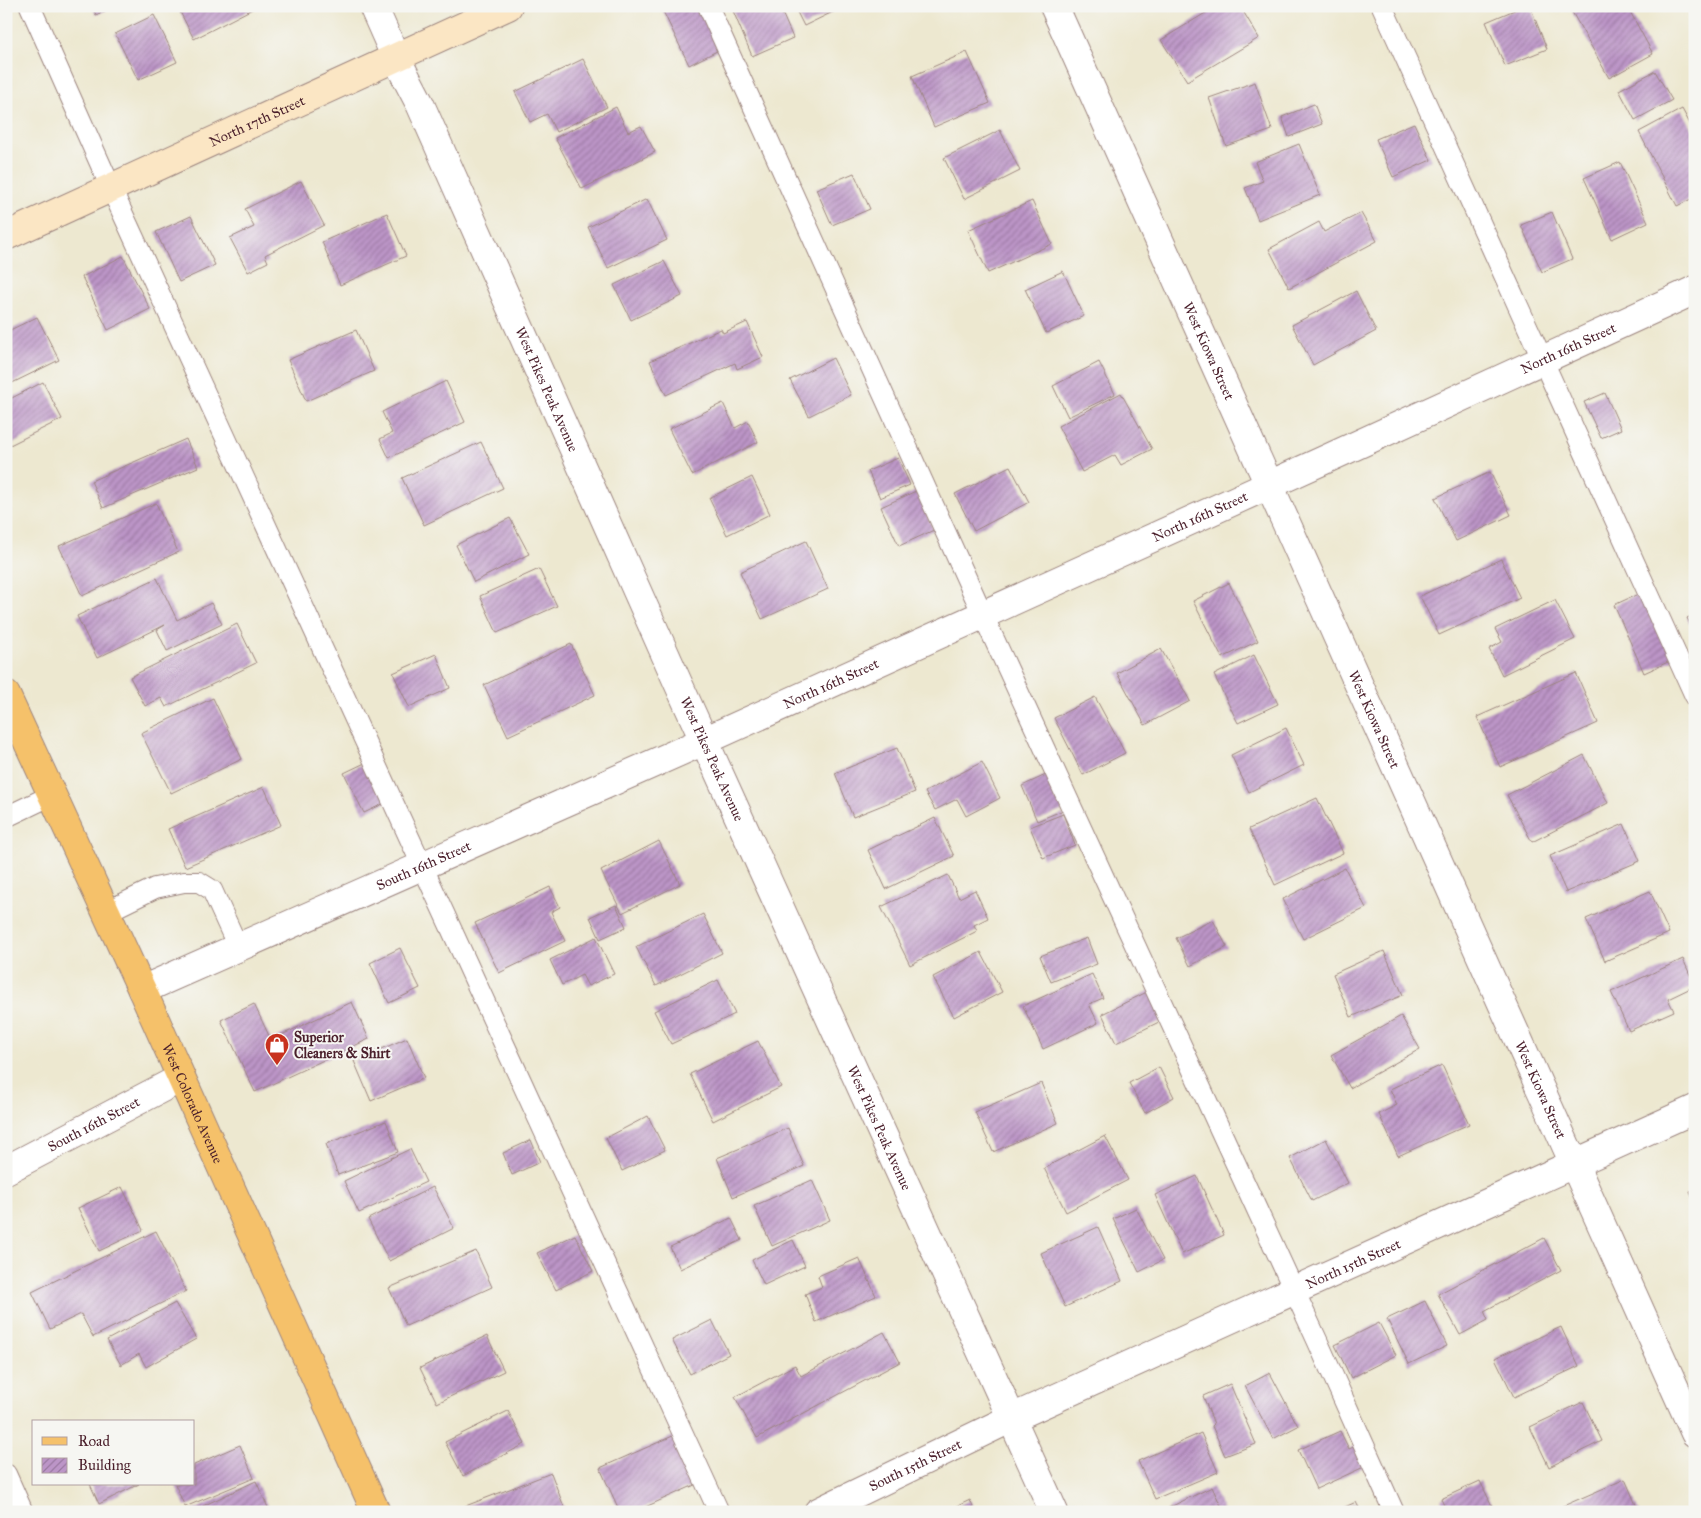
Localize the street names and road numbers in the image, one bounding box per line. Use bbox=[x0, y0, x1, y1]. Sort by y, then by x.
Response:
street label: North 17th Street bbox=[206, 92, 307, 150]
street label: West Kiowa Street bbox=[1180, 299, 1238, 402]
street label: North 16th Street bbox=[1518, 319, 1619, 377]
street label: West Pikes Peak Avenue bbox=[512, 324, 582, 454]
street label: North 16th Street bbox=[1149, 487, 1250, 545]
street label: North 16th Street bbox=[780, 654, 881, 713]
street label: West Kiowa Street bbox=[1345, 668, 1404, 771]
street label: West Pikes Peak Avenue bbox=[677, 694, 748, 824]
street label: South 16th Street bbox=[374, 837, 474, 894]
street label: West Kiowa Street bbox=[1511, 1038, 1570, 1141]
street label: West Colorado Avenue bbox=[159, 1041, 227, 1166]
street label: West Pikes Peak Avenue bbox=[844, 1063, 915, 1193]
street label: South 16th Street bbox=[45, 1093, 143, 1155]
street label: North 15th Street bbox=[1303, 1235, 1403, 1293]
street label: South 15th Street bbox=[866, 1435, 964, 1495]

